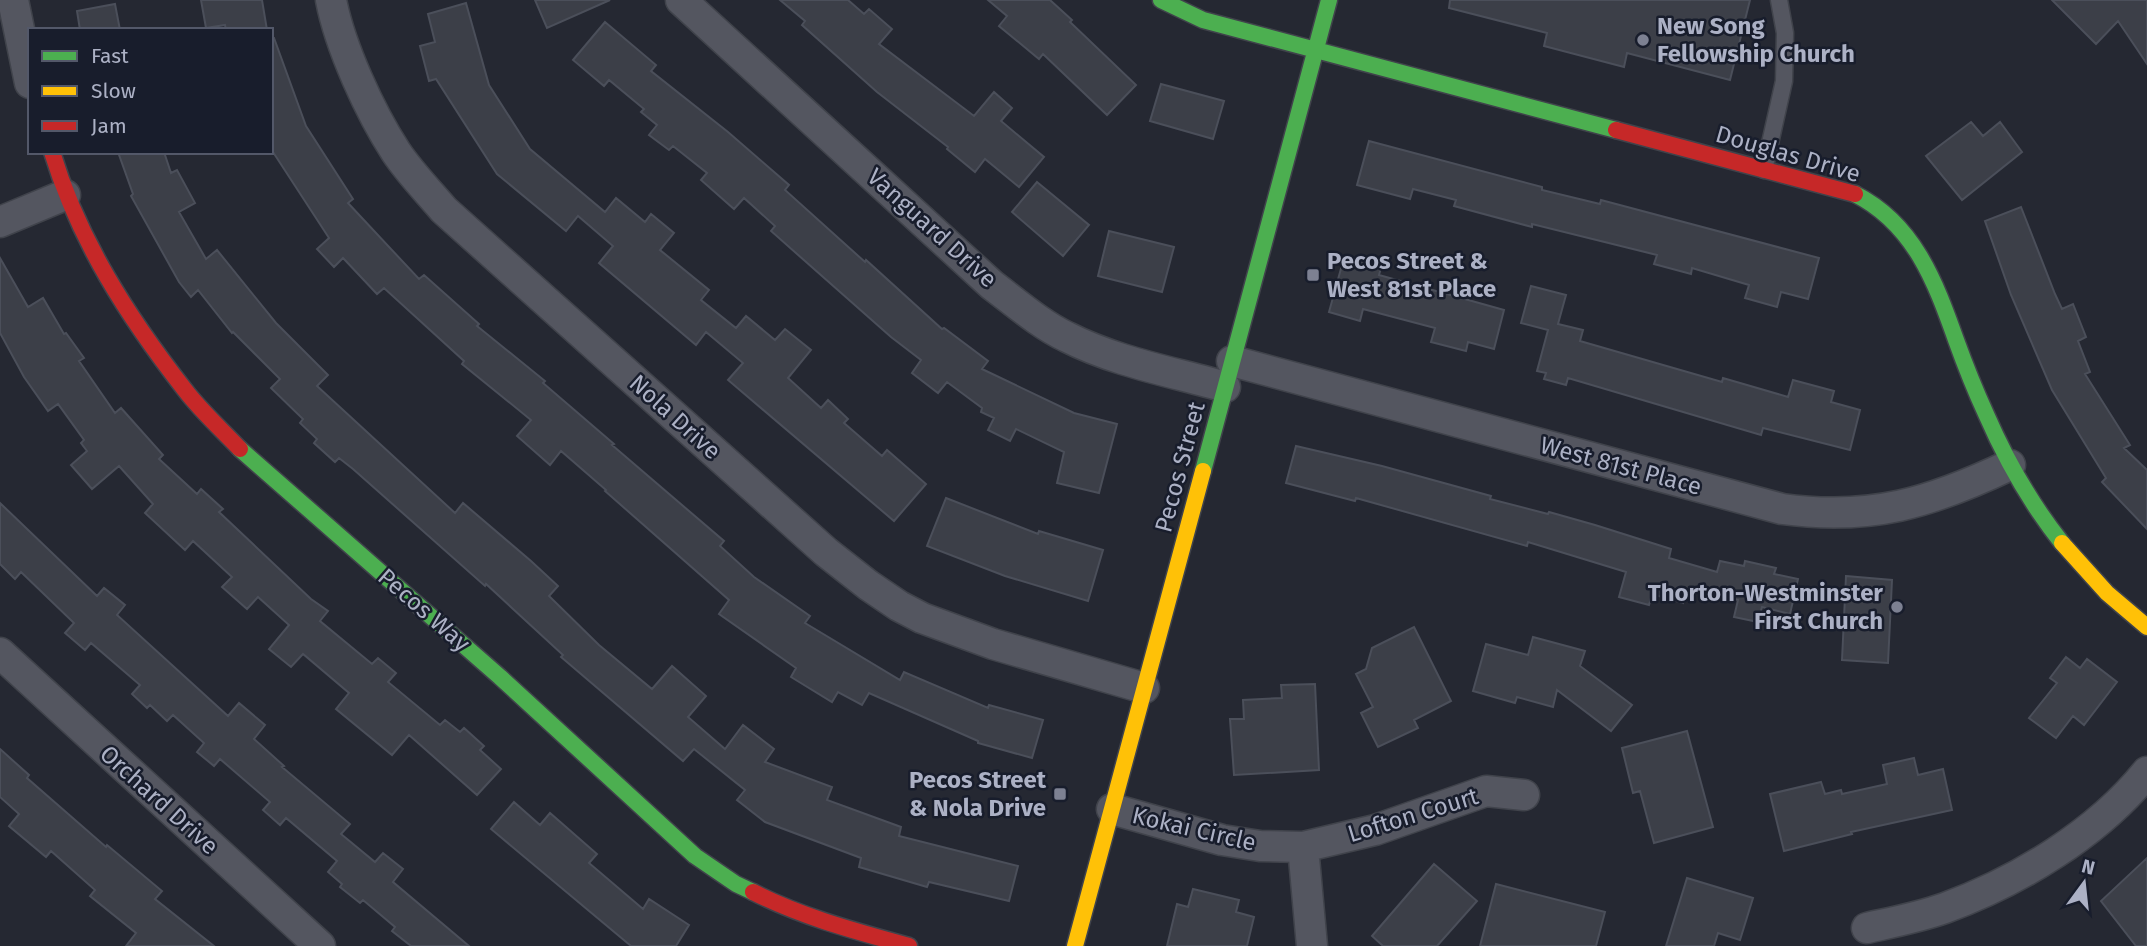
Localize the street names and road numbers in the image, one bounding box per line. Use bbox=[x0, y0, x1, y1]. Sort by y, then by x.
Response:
street label: Douglas Drive bbox=[1712, 120, 1864, 188]
street label: Vanguard Drive bbox=[862, 163, 1002, 293]
street label: Nola Drive bbox=[624, 369, 726, 465]
street label: Pecos Street bbox=[1149, 398, 1211, 535]
street label: West 81st Place bbox=[1537, 431, 1705, 501]
street label: Pecos Way bbox=[372, 563, 476, 658]
street label: Orchard Drive bbox=[94, 740, 224, 860]
street label: Lofton Court bbox=[1344, 782, 1482, 848]
street label: Kokai Circle bbox=[1129, 801, 1259, 857]

